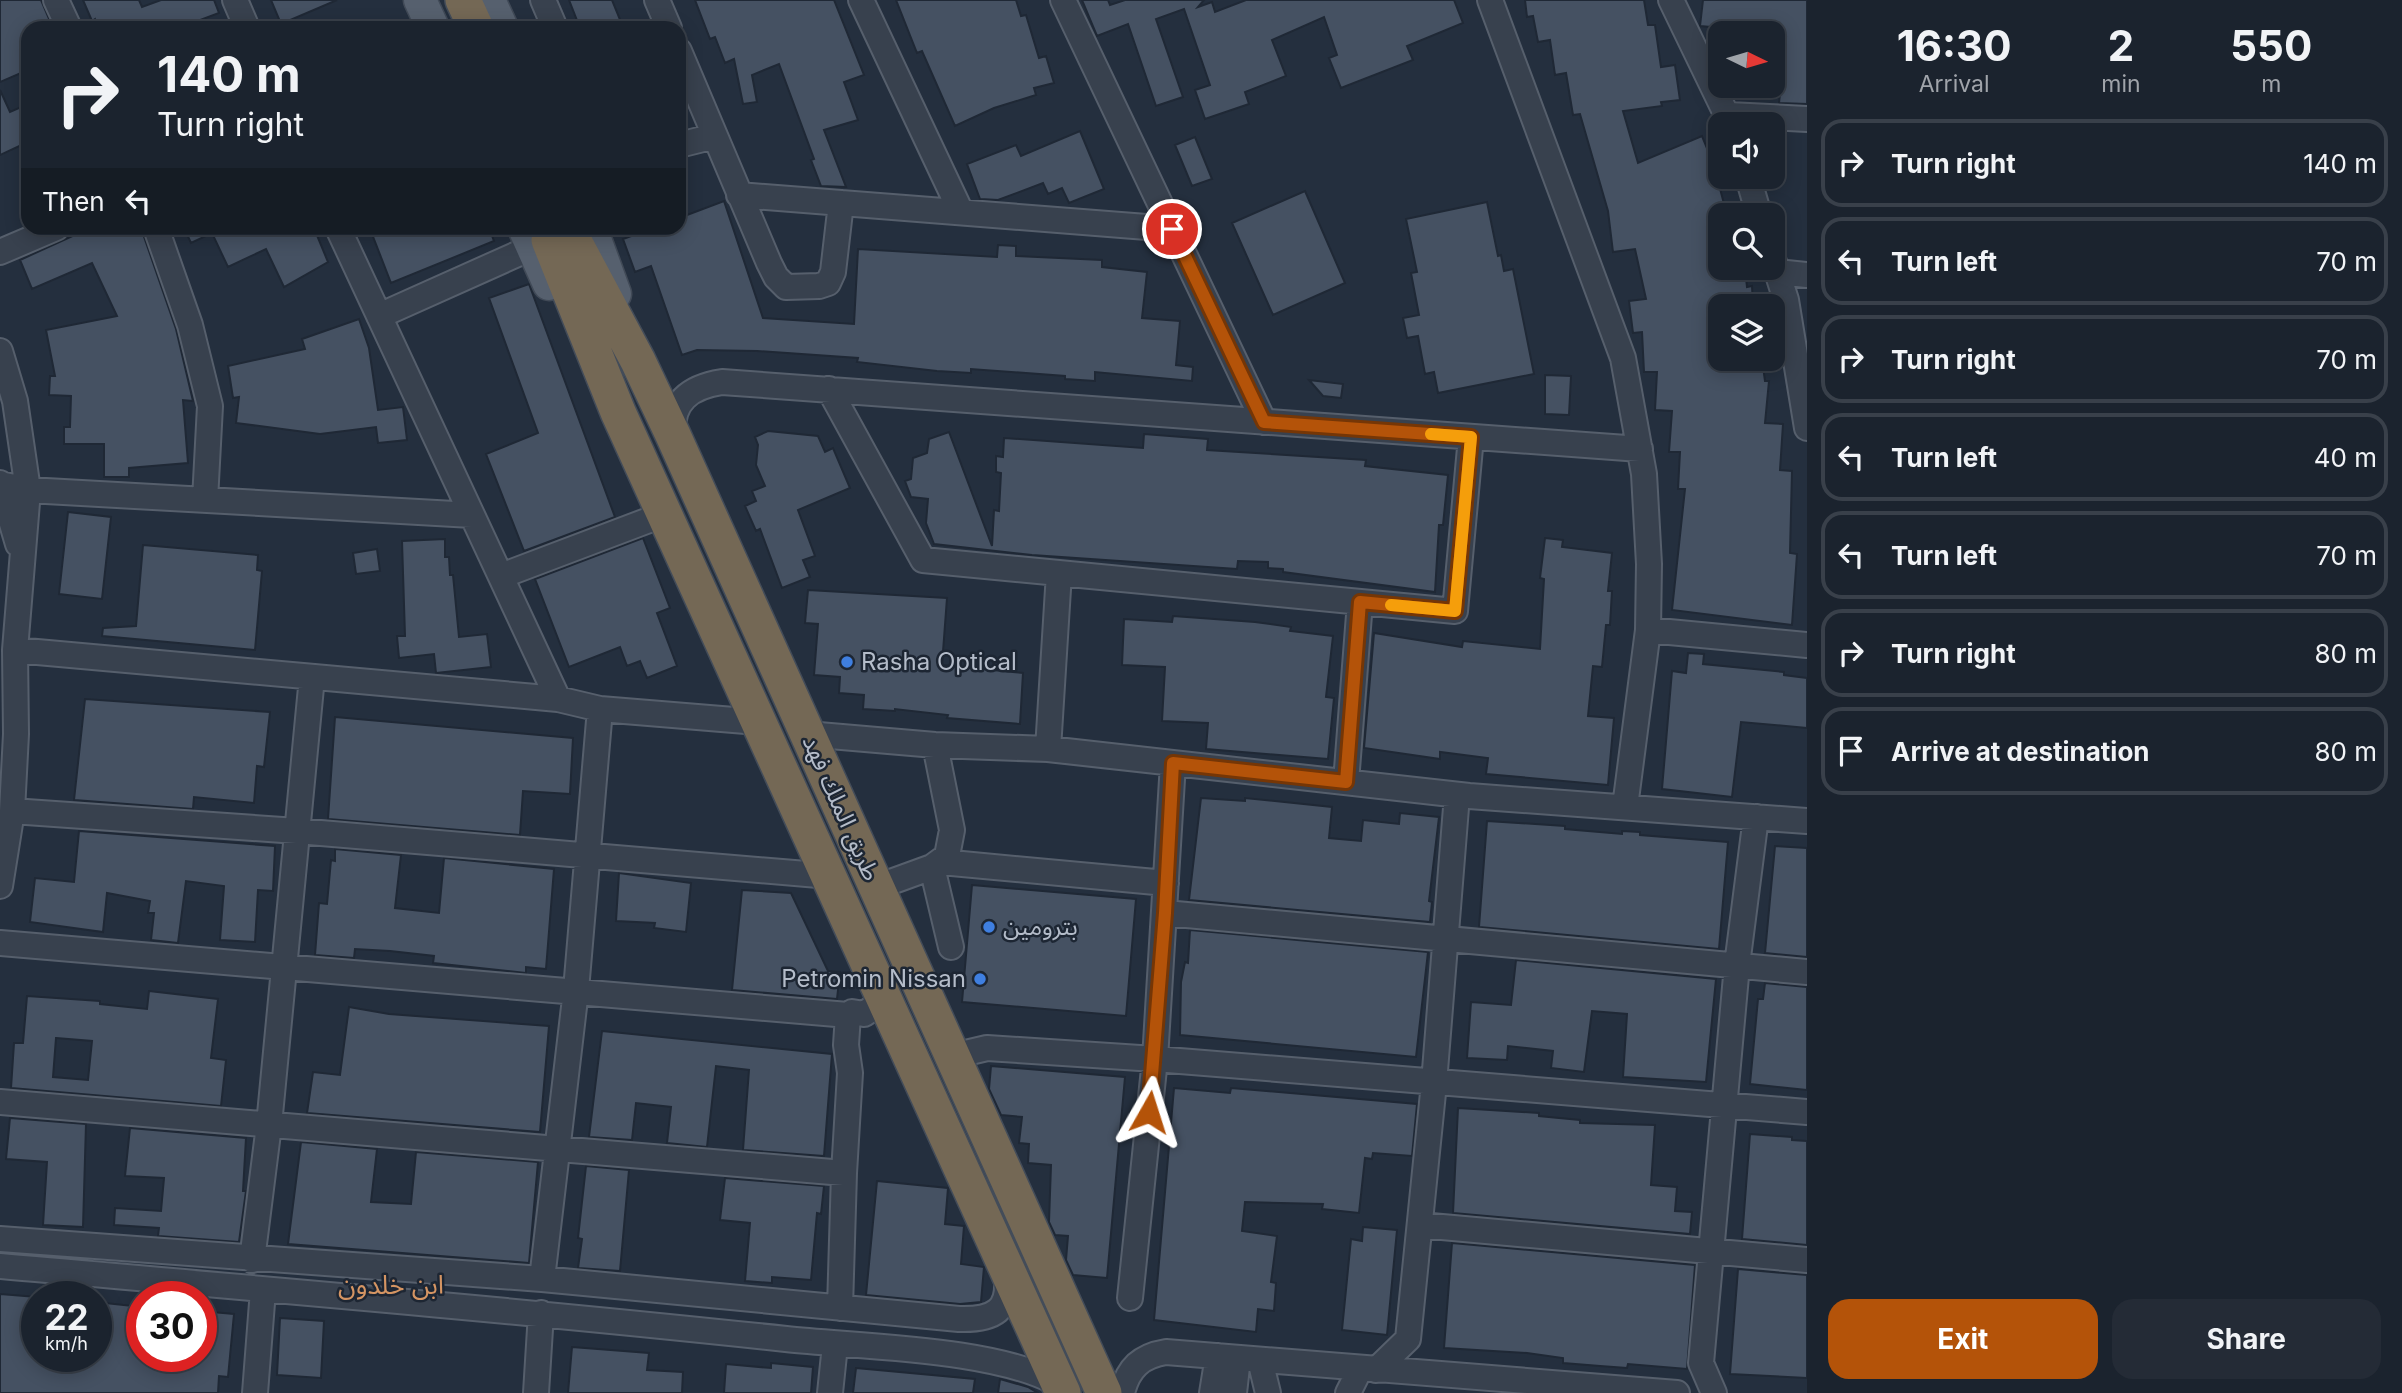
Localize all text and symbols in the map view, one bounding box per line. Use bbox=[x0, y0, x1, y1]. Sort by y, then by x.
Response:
text: 16:30 bbox=[1897, 20, 2012, 71]
text: 2 bbox=[2108, 20, 2134, 71]
text: 550 bbox=[2230, 20, 2312, 71]
north arrow bbox=[1708, 21, 1785, 98]
map controls bbox=[1708, 21, 1785, 371]
text: 140 m bbox=[157, 45, 301, 104]
icon: right bbox=[42, 49, 133, 140]
text: Arrival bbox=[1919, 70, 1990, 98]
text: min bbox=[2101, 70, 2141, 98]
text: m bbox=[2261, 70, 2281, 98]
text: Turn right bbox=[157, 105, 304, 144]
button: sound bbox=[1708, 112, 1785, 189]
icon: right bbox=[1832, 144, 1870, 182]
text: Turn right bbox=[1891, 148, 2016, 179]
text: 140 m bbox=[2303, 148, 2377, 179]
icon: left bbox=[119, 182, 157, 220]
text: Then bbox=[42, 186, 105, 217]
pin bbox=[1142, 199, 1202, 259]
button: search bbox=[1708, 203, 1785, 280]
icon: arrive bbox=[1153, 210, 1191, 248]
icon: left bbox=[1832, 242, 1870, 280]
text: Turn left bbox=[1891, 246, 1997, 277]
text: 70 m bbox=[2316, 246, 2377, 277]
button: layers bbox=[1708, 294, 1785, 371]
icon: right bbox=[1832, 340, 1870, 378]
text: Turn right bbox=[1891, 344, 2016, 375]
text: 70 m bbox=[2316, 344, 2377, 375]
icon: left bbox=[1832, 438, 1870, 476]
text: Turn left bbox=[1891, 442, 1997, 473]
text: 40 m bbox=[2314, 442, 2377, 473]
icon: left bbox=[1832, 536, 1870, 574]
text: Turn left bbox=[1891, 540, 1997, 571]
text: 70 m bbox=[2316, 540, 2377, 571]
icon: right bbox=[1832, 634, 1870, 672]
text: Turn right bbox=[1891, 638, 2016, 669]
text: 80 m bbox=[2314, 638, 2377, 669]
place label: Rasha Optical bbox=[861, 647, 1017, 676]
marker: Rasha Optical bbox=[839, 654, 855, 670]
street label: طريق الملك فهد bbox=[796, 731, 886, 885]
icon: arrive bbox=[1832, 732, 1870, 770]
text: Arrive at destination bbox=[1891, 736, 2150, 767]
text: 80 m bbox=[2314, 736, 2377, 767]
place label: بترومين bbox=[1003, 912, 1078, 941]
marker: بترومين bbox=[981, 919, 997, 935]
place label: Petromin Nissan bbox=[781, 964, 966, 993]
marker: Petromin Nissan bbox=[972, 971, 988, 987]
position arrow bbox=[1112, 1075, 1186, 1149]
district label: ابن خلدون bbox=[338, 1269, 444, 1300]
speed limit sign: 30 bbox=[126, 1281, 217, 1372]
text: 22 bbox=[44, 1296, 89, 1338]
button: Exit bbox=[1828, 1299, 2098, 1379]
button: Share bbox=[2112, 1299, 2381, 1379]
text: km/h bbox=[45, 1333, 88, 1354]

